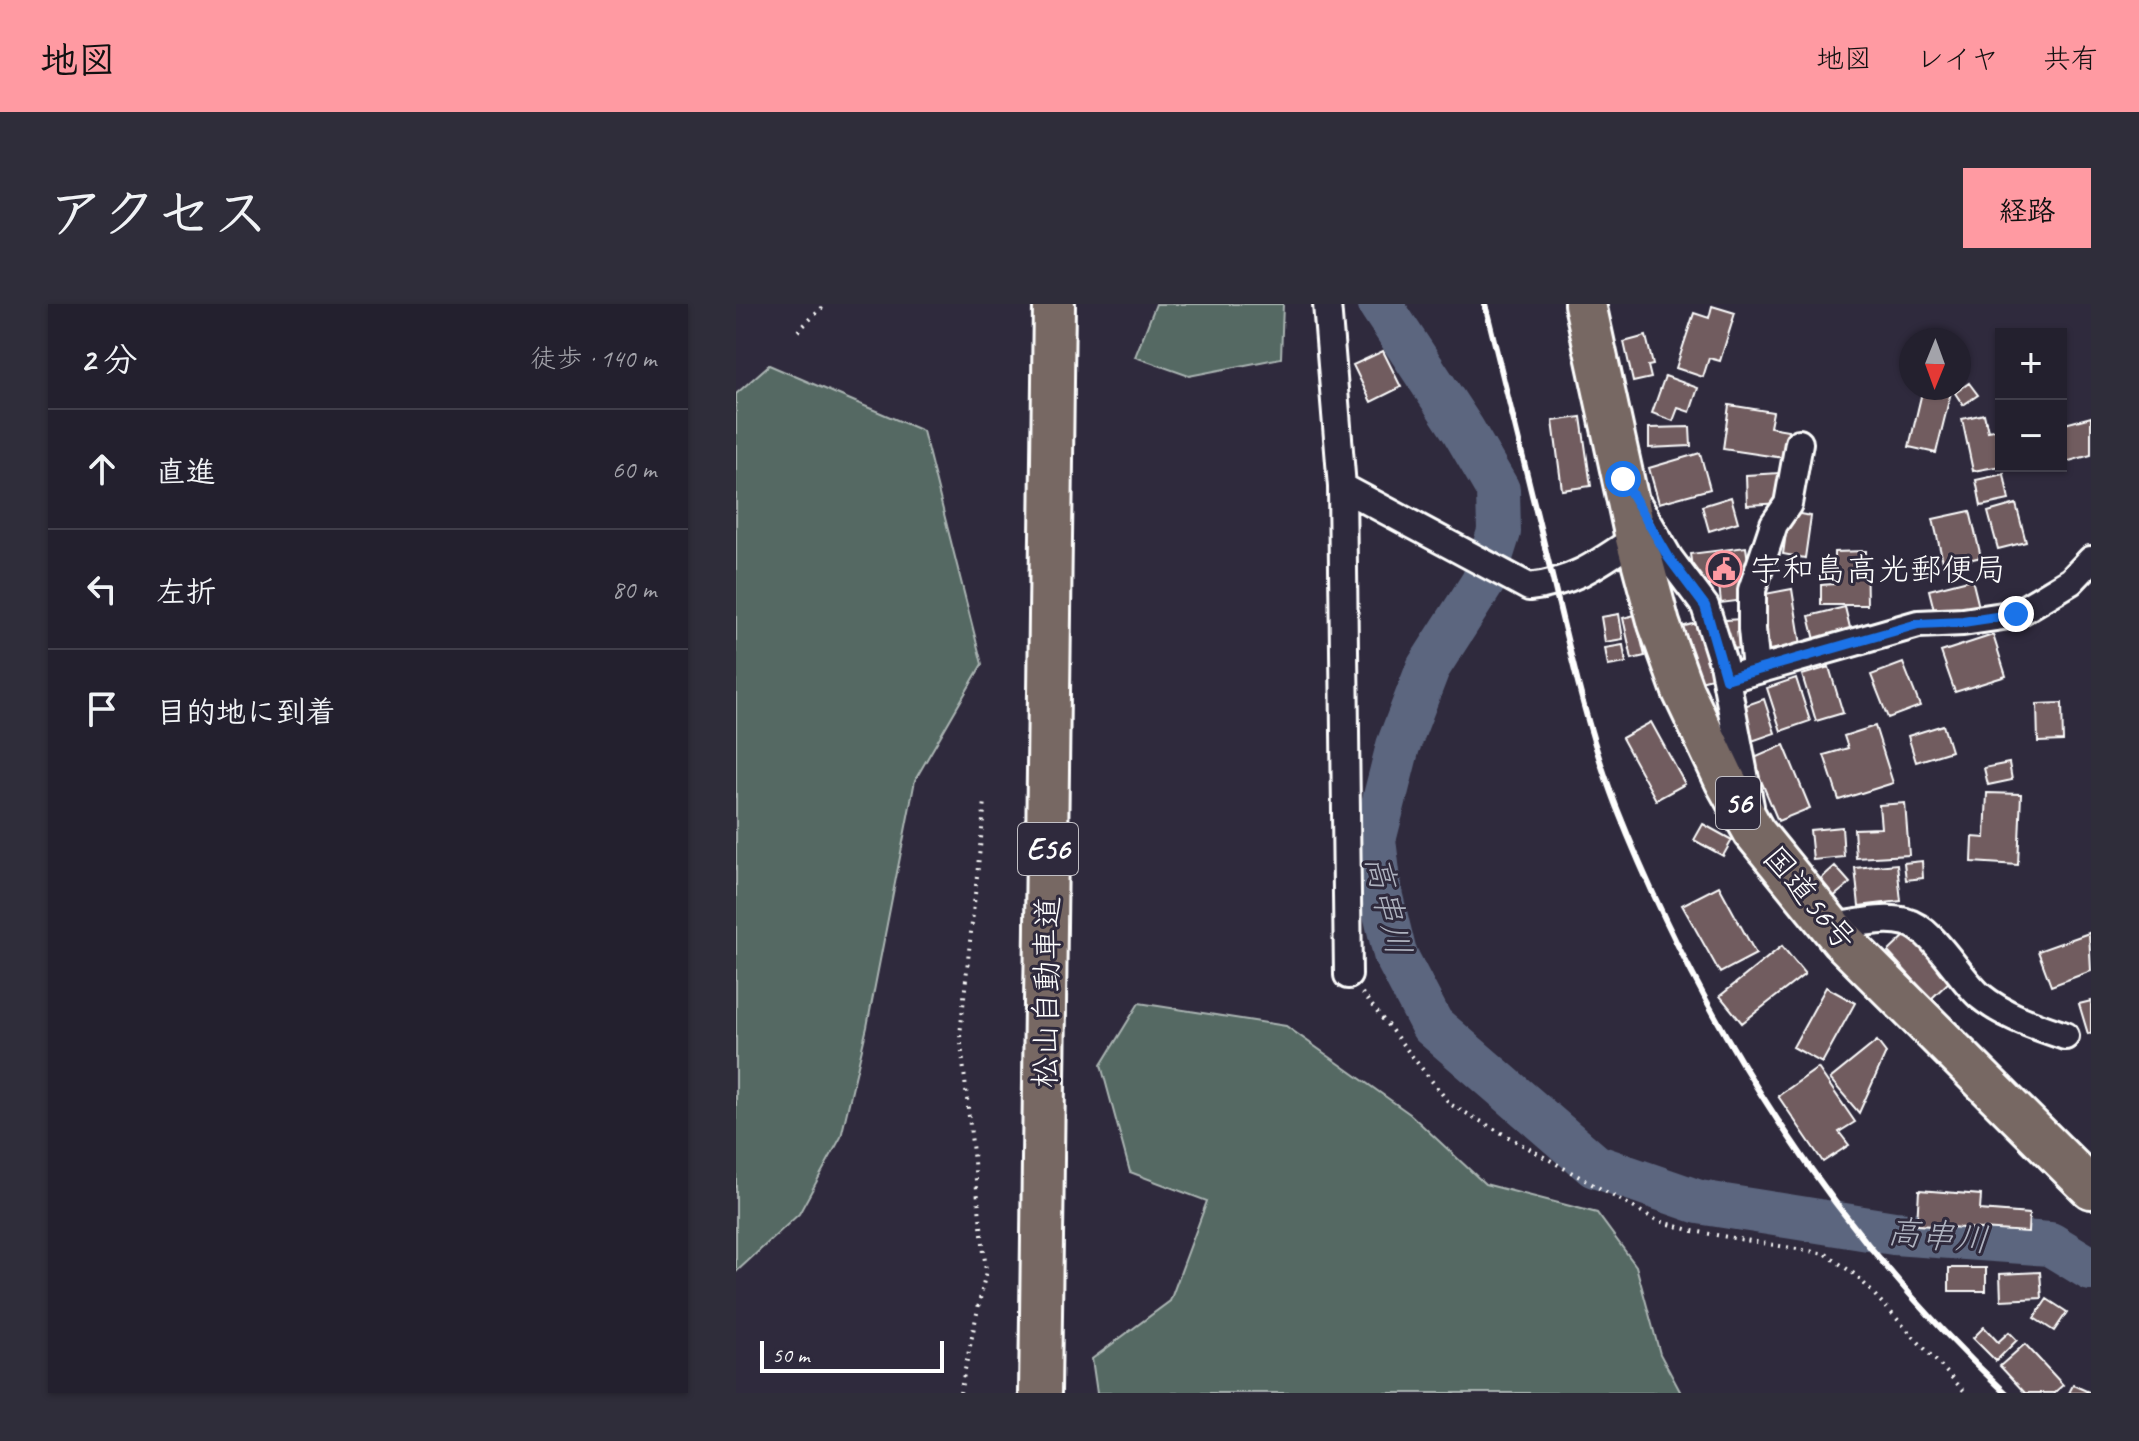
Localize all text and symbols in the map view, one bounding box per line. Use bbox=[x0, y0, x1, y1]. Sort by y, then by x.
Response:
text: 地図 bbox=[40, 37, 116, 84]
text: 地図 bbox=[1816, 41, 1872, 76]
text: レイヤ bbox=[1916, 41, 1999, 76]
text: 共有 bbox=[2043, 41, 2099, 76]
button: 経路 bbox=[1963, 168, 2091, 248]
text: アクセス bbox=[48, 178, 269, 249]
north arrow bbox=[1899, 328, 1971, 400]
map controls bbox=[1995, 328, 2067, 472]
button: + bbox=[1995, 328, 2067, 400]
text: 2 分 bbox=[80, 338, 138, 381]
text: 徒歩 · 140 m bbox=[531, 342, 656, 375]
button: − bbox=[1995, 400, 2067, 472]
icon: ahead bbox=[80, 447, 124, 491]
text: 直進 bbox=[156, 453, 216, 491]
text: 60 m bbox=[612, 453, 656, 486]
route start bbox=[1605, 461, 1641, 497]
place label: 宇和島高光郵便局 bbox=[1750, 549, 2006, 590]
public building icon: 宇和島高光郵便局 bbox=[1705, 550, 1743, 588]
icon: left bbox=[80, 567, 124, 611]
text: 左折 bbox=[156, 573, 216, 611]
text: 80 m bbox=[612, 573, 656, 606]
route end bbox=[1998, 596, 2034, 632]
icon: arrive bbox=[80, 687, 124, 731]
text: 目的地に到着 bbox=[156, 693, 336, 731]
road number: 56 bbox=[1716, 777, 1760, 829]
road number: E56 bbox=[1018, 823, 1078, 875]
street label: 国道56号 bbox=[1754, 837, 1865, 959]
water label: 高串川 bbox=[1356, 851, 1421, 960]
street label: 松山自動車道 bbox=[1024, 896, 1069, 1088]
water label: 高串川 bbox=[1885, 1210, 1991, 1261]
scale bar bbox=[760, 1337, 944, 1373]
text: 50 m bbox=[772, 1341, 809, 1369]

